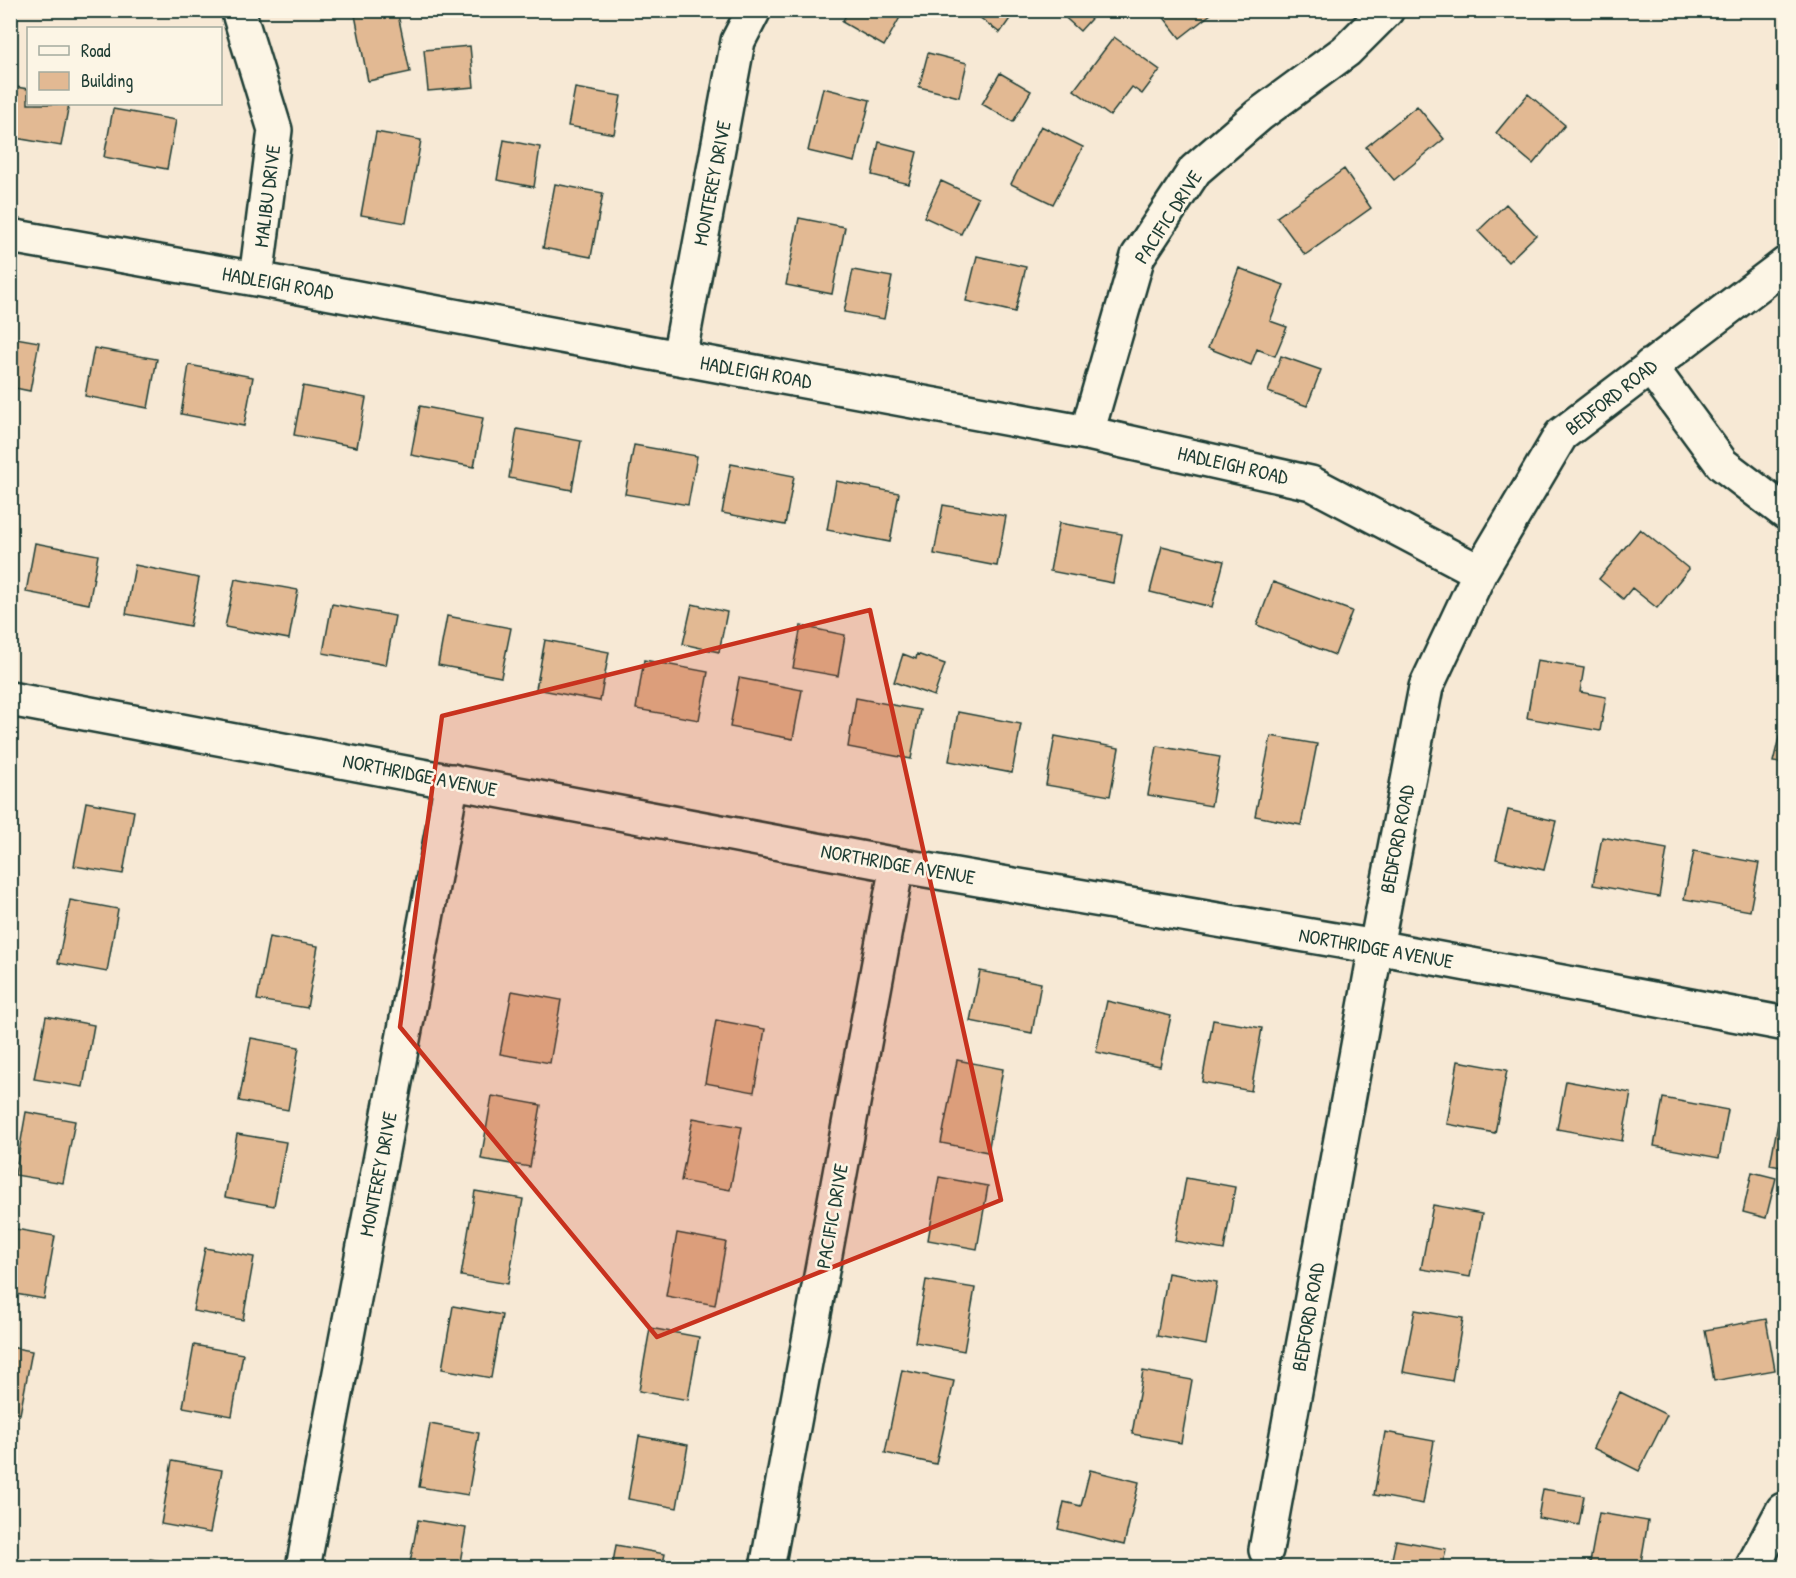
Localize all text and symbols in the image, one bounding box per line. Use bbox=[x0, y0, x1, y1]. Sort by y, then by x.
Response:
legend bbox=[27, 27, 222, 105]
text: Road bbox=[81, 38, 111, 63]
text: Building bbox=[81, 68, 133, 93]
street label: MONTEREY DRIVE bbox=[686, 118, 737, 248]
street label: MALIBU DRIVE bbox=[247, 143, 286, 249]
street label: PACIFIC DRIVE bbox=[1127, 165, 1208, 269]
street label: HADLEIGH ROAD bbox=[220, 259, 336, 306]
street label: HADLEIGH ROAD bbox=[698, 348, 814, 395]
street label: BEDFORD ROAD bbox=[1559, 352, 1663, 441]
street label: HADLEIGH ROAD bbox=[1175, 439, 1292, 490]
street label: NORTHRIDGE AVENUE bbox=[341, 746, 499, 803]
street label: BEDFORD ROAD bbox=[1373, 782, 1420, 895]
street label: NORTHRIDGE AVENUE bbox=[819, 837, 978, 890]
street label: NORTHRIDGE AVENUE bbox=[1297, 921, 1456, 974]
street label: MONTEREY DRIVE bbox=[352, 1109, 403, 1239]
street label: PACIFIC DRIVE bbox=[809, 1161, 854, 1271]
street label: BEDFORD ROAD bbox=[1285, 1260, 1330, 1373]

